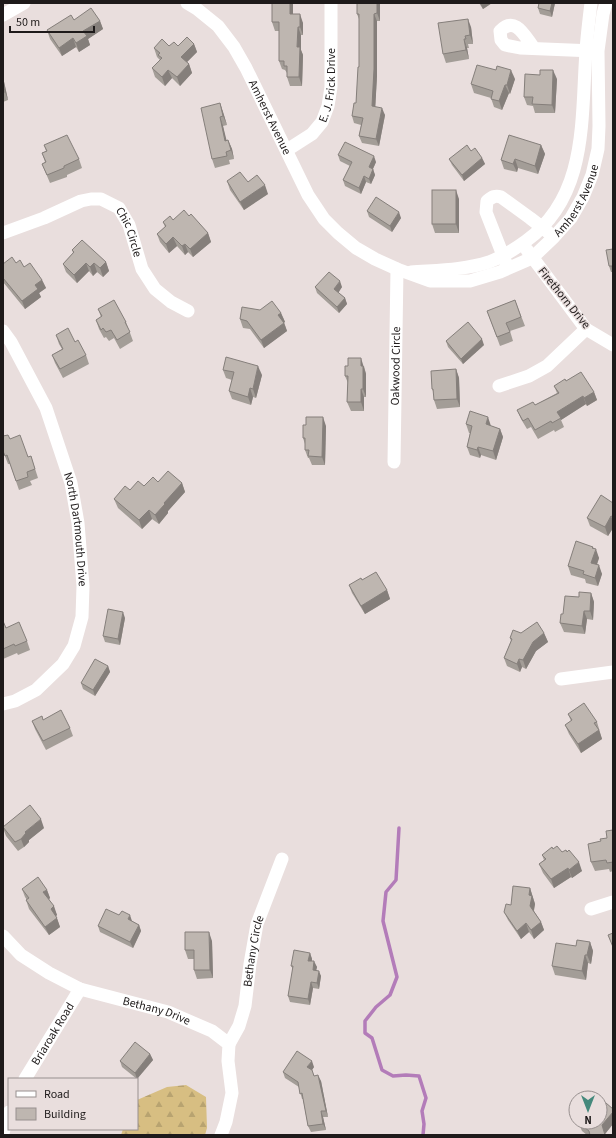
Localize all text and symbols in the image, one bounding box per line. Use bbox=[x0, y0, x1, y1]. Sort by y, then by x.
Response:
scale bar bbox=[10, 8, 94, 34]
text: 50 m bbox=[16, 14, 40, 31]
street label: E. J. Frick Drive bbox=[314, 48, 340, 125]
street label: Amherst Avenue bbox=[245, 77, 296, 158]
street label: Amherst Avenue bbox=[549, 163, 603, 241]
street label: Chic Circle bbox=[112, 204, 146, 259]
street label: Firethorn Drive bbox=[534, 264, 594, 333]
street label: Oakwood Circle bbox=[386, 326, 405, 406]
street label: North Dartmouth Drive bbox=[59, 470, 92, 587]
street label: Bethany Circle bbox=[239, 913, 268, 988]
street label: Bethany Drive bbox=[121, 992, 193, 1029]
street label: Briaroak Road bbox=[27, 999, 78, 1068]
legend bbox=[8, 1078, 138, 1130]
text: Road bbox=[44, 1086, 70, 1103]
north arrow bbox=[568, 1090, 608, 1130]
text: Building bbox=[44, 1106, 86, 1123]
text: N bbox=[584, 1112, 592, 1127]

